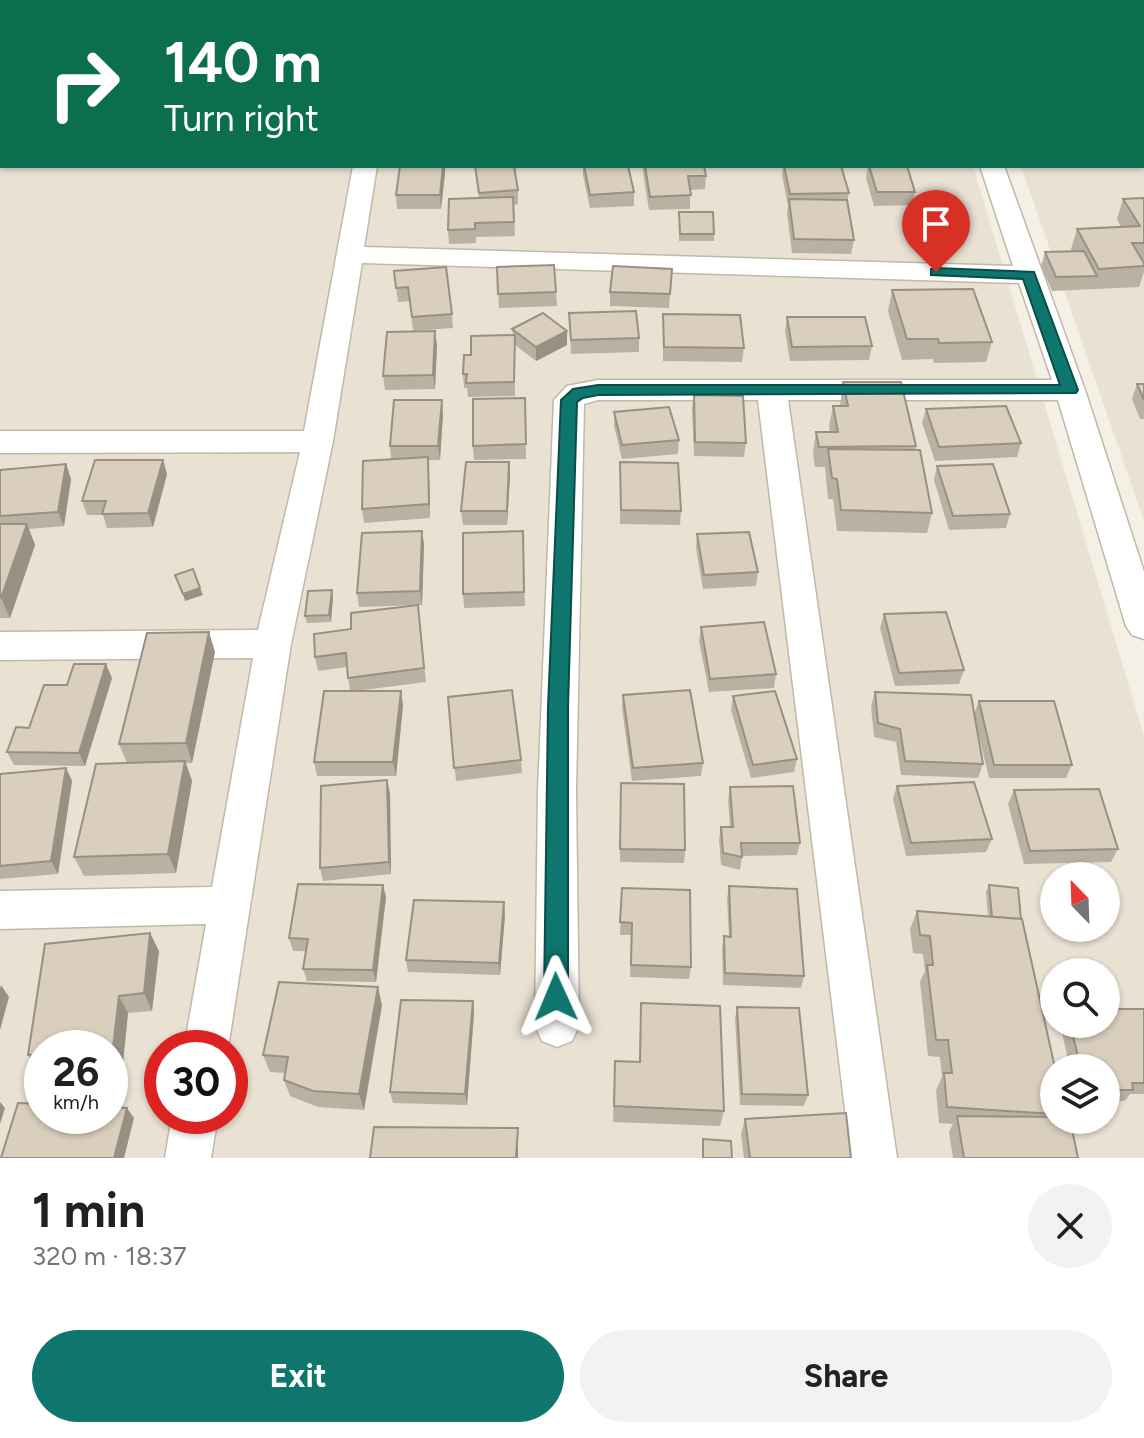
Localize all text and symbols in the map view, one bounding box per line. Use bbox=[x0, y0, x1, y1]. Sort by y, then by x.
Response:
text: 140 m bbox=[164, 29, 322, 96]
icon: right bbox=[32, 32, 136, 136]
text: Turn right bbox=[164, 97, 319, 140]
pin bbox=[902, 190, 970, 272]
icon: arrive bbox=[914, 202, 958, 246]
north arrow bbox=[1040, 862, 1120, 942]
map controls bbox=[1040, 862, 1120, 1134]
position arrow bbox=[514, 955, 598, 1039]
button: search bbox=[1040, 958, 1120, 1038]
speed limit sign: 30 bbox=[144, 1030, 248, 1134]
text: 26 bbox=[53, 1048, 99, 1096]
button: layers bbox=[1040, 1054, 1120, 1134]
text: km/h bbox=[53, 1090, 99, 1114]
text: 1 min bbox=[32, 1181, 145, 1239]
button: close bbox=[1028, 1184, 1112, 1268]
text: 320 m · 18:37 bbox=[32, 1240, 187, 1272]
button: Exit bbox=[32, 1330, 564, 1422]
button: Share bbox=[580, 1330, 1112, 1422]

